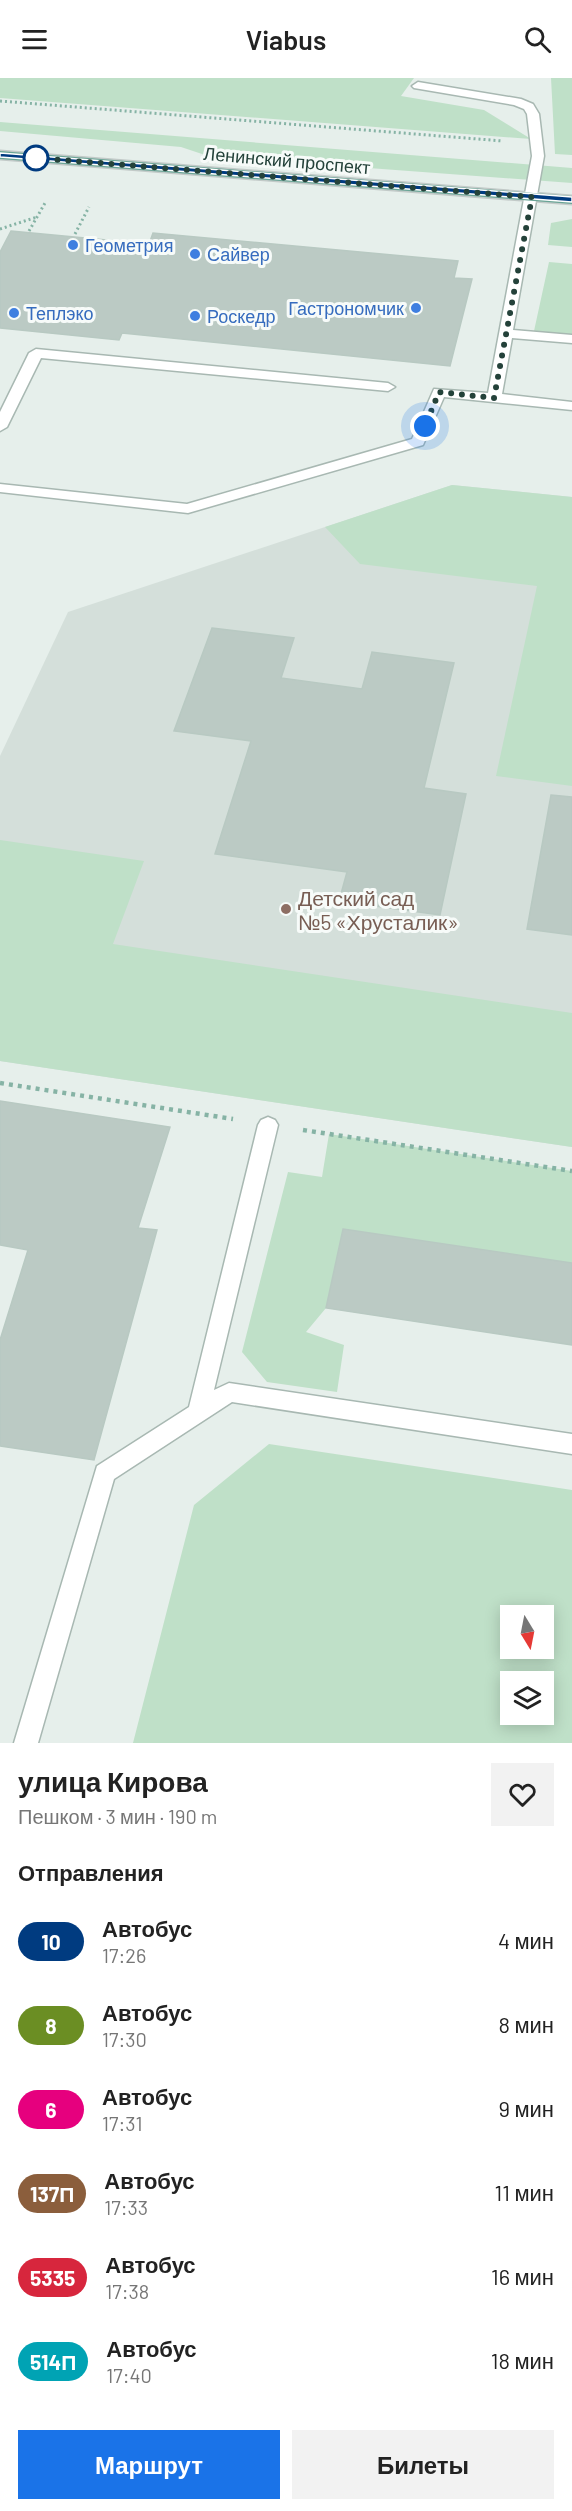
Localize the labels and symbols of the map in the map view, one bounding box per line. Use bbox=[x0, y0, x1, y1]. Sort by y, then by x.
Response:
street label: Ленинский проспект bbox=[203, 142, 371, 178]
unlabelled marker bbox=[23, 145, 49, 171]
place label: Геометрия bbox=[85, 234, 173, 256]
marker: Геометрия bbox=[66, 238, 80, 252]
place label: Сайвер bbox=[207, 243, 270, 265]
marker: Сайвер bbox=[188, 247, 202, 261]
place label: Гастрономчик bbox=[288, 297, 404, 319]
marker: Гастрономчик bbox=[409, 301, 423, 315]
place label: Теплэко bbox=[26, 302, 94, 324]
place label: Роскедр bbox=[207, 305, 275, 327]
marker: Теплэко bbox=[7, 306, 21, 320]
marker: Роскедр bbox=[188, 309, 202, 323]
your location bbox=[410, 411, 440, 441]
place label: Детский сад №5 «Хрусталик» bbox=[298, 885, 459, 934]
marker: Детский сад №5 «Хрусталик» bbox=[279, 902, 293, 916]
north arrow bbox=[500, 1605, 554, 1659]

